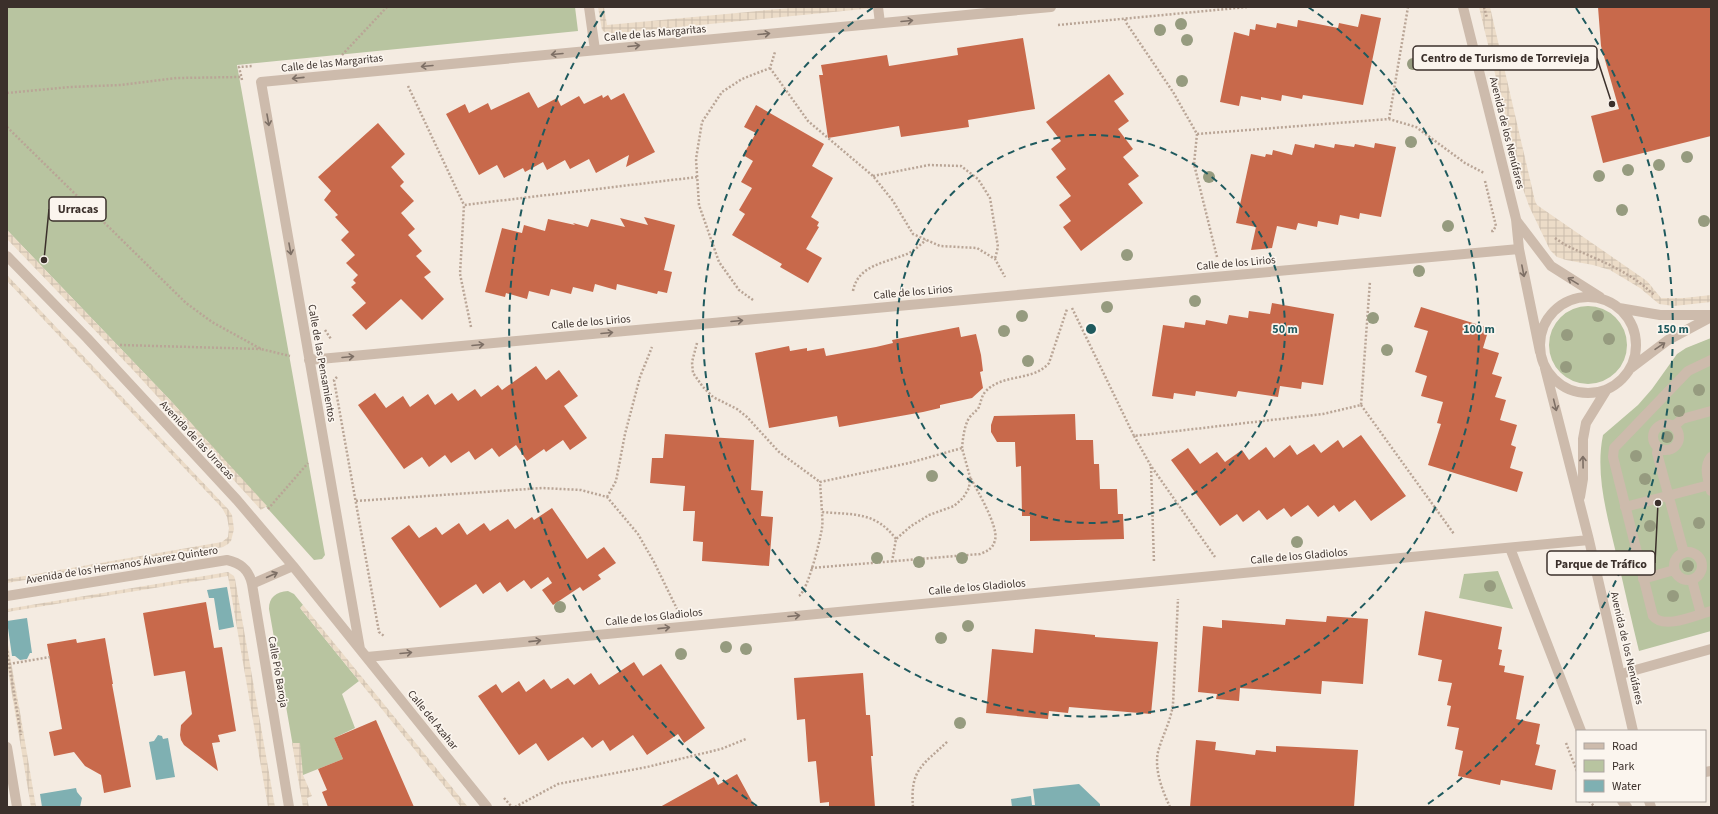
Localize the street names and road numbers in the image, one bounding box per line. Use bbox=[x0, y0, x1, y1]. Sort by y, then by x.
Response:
street label: Calle de las Margaritas bbox=[603, 21, 707, 45]
street label: Calle de las Margaritas bbox=[280, 50, 384, 76]
street label: Avenida de los Nenúfares bbox=[1486, 75, 1528, 191]
street label: Calle de los Lirios bbox=[1196, 252, 1277, 274]
street label: Calle de los Lirios bbox=[873, 281, 954, 303]
street label: Calle de las Pensamientos bbox=[304, 303, 340, 423]
street label: Calle de los Lirios bbox=[551, 311, 632, 333]
street label: Avenida de las Urracas bbox=[156, 397, 238, 483]
street label: Avenida de los Hermanos Álvarez Quintero bbox=[25, 542, 219, 588]
street label: Calle de los Gladiolos bbox=[1250, 544, 1349, 568]
street label: Calle de los Gladiolos bbox=[928, 575, 1027, 599]
street label: Avenida de los Nenúfares bbox=[1607, 590, 1647, 706]
street label: Calle de los Gladiolos bbox=[605, 604, 704, 630]
street label: Calle Pío Baroja bbox=[264, 635, 292, 709]
street label: Calle del Azahar bbox=[404, 687, 462, 753]

